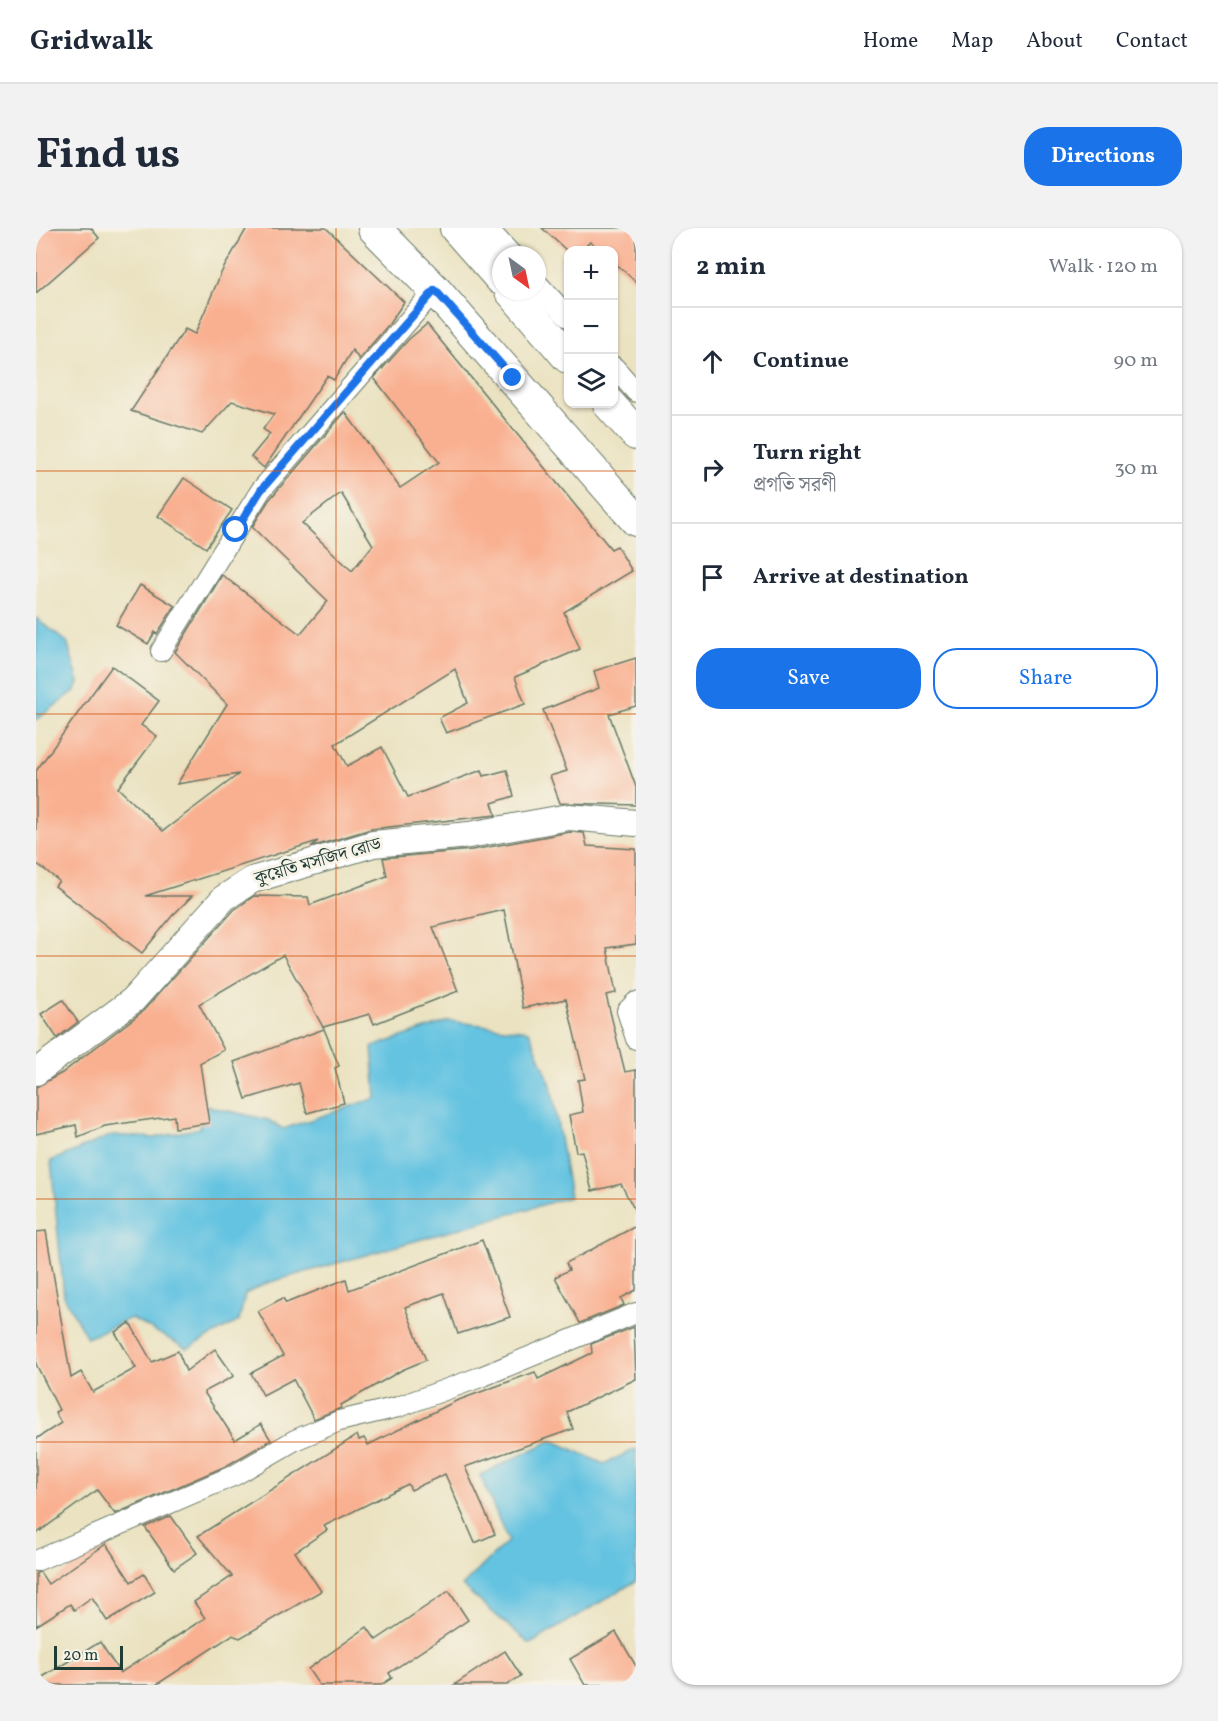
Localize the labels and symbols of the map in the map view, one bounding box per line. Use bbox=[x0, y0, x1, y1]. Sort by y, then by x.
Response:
north arrow bbox=[492, 246, 546, 300]
route end bbox=[499, 364, 525, 390]
route start bbox=[222, 516, 248, 542]
street label: কুয়েতি মসজিদ রোড bbox=[251, 832, 385, 892]
scale bar bbox=[54, 1643, 123, 1670]

